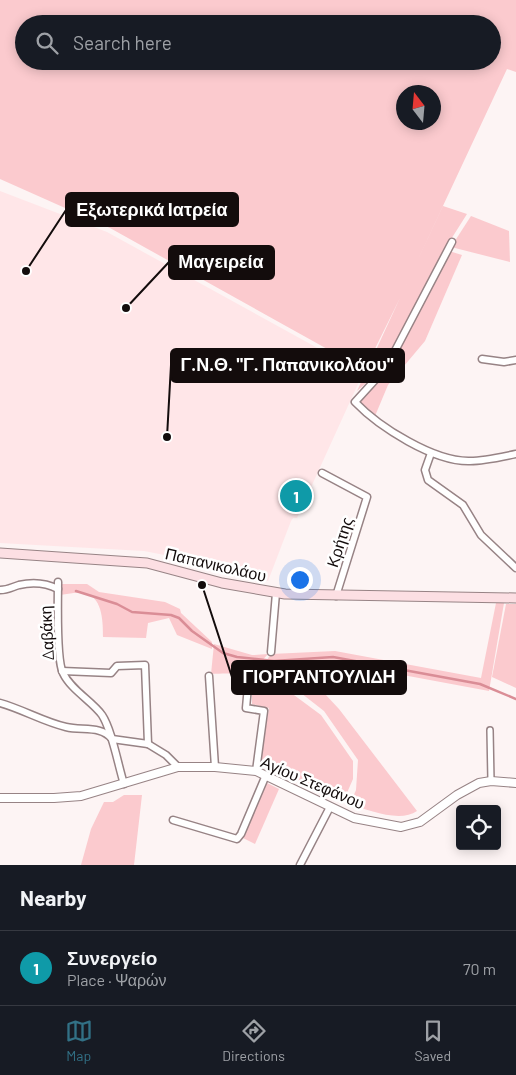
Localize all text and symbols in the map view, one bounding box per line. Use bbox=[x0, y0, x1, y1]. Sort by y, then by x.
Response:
search box bbox=[15, 15, 501, 70]
icon: search bbox=[33, 29, 61, 57]
text: Search here bbox=[73, 31, 172, 54]
north arrow bbox=[396, 85, 441, 130]
callout: Εξωτερικά Ιατρεία bbox=[66, 193, 238, 226]
text: Εξωτερικά Ιατρεία bbox=[76, 198, 228, 221]
callout: Μαγειρεία bbox=[169, 246, 274, 279]
text: Μαγειρεία bbox=[178, 250, 264, 272]
callout: Γ.Ν.Θ. "Γ. Παπανικολάου" bbox=[171, 349, 404, 382]
text: Γ.Ν.Θ. "Γ. Παπανικολάου" bbox=[180, 353, 394, 375]
pin: 1 bbox=[280, 477, 312, 515]
street label: Κρήτης bbox=[322, 514, 356, 569]
street label: Παπανικολάου bbox=[164, 543, 268, 585]
your location bbox=[287, 567, 313, 593]
street label: Δαβάκη bbox=[35, 605, 57, 661]
callout: ΓΙΟΡΓΑΝΤΟΥΛΙΔΗ bbox=[232, 661, 406, 694]
text: ΓΙΟΡΓΑΝΤΟΥΛΙΔΗ bbox=[242, 665, 396, 687]
street label: Αγίου Στεφάνου bbox=[258, 752, 368, 812]
map controls bbox=[456, 805, 501, 850]
button: locate bbox=[456, 805, 501, 850]
text: Nearby bbox=[20, 885, 86, 910]
text: Συνεργείο bbox=[67, 946, 157, 969]
text: 1 bbox=[33, 959, 39, 978]
text: 70 m bbox=[463, 959, 496, 978]
text: Place · Ψαρών bbox=[67, 970, 167, 989]
tab: Map bbox=[65, 1017, 93, 1064]
tab: Directions bbox=[222, 1017, 285, 1064]
tab: Saved bbox=[414, 1017, 451, 1064]

